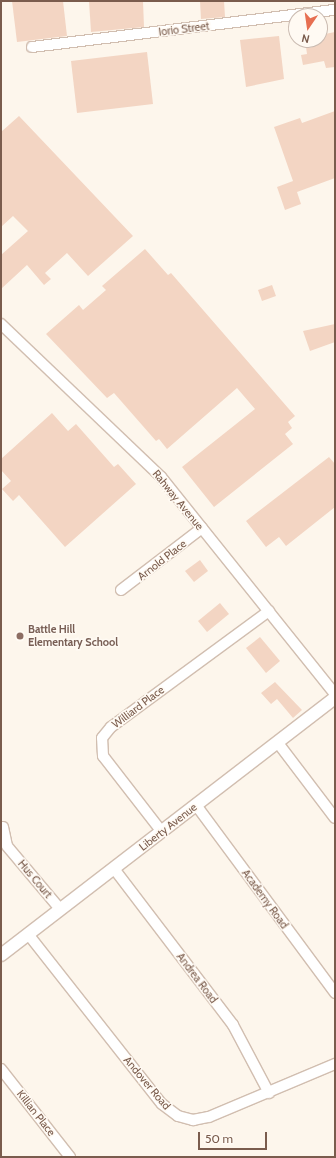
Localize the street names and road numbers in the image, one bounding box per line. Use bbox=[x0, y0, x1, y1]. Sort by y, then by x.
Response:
street label: Iorio Street bbox=[158, 19, 210, 39]
street label: Rahway Avenue bbox=[150, 467, 206, 533]
street label: Arnold Place bbox=[135, 537, 189, 583]
street label: Williard Place bbox=[109, 683, 167, 731]
street label: Liberty Avenue bbox=[136, 800, 200, 854]
street label: Hus Court bbox=[15, 857, 55, 901]
street label: Academy Road bbox=[239, 867, 291, 931]
street label: Andrea Road bbox=[174, 950, 220, 1006]
street label: Andover Road bbox=[121, 1054, 173, 1112]
street label: Killian Place bbox=[14, 1087, 58, 1139]

